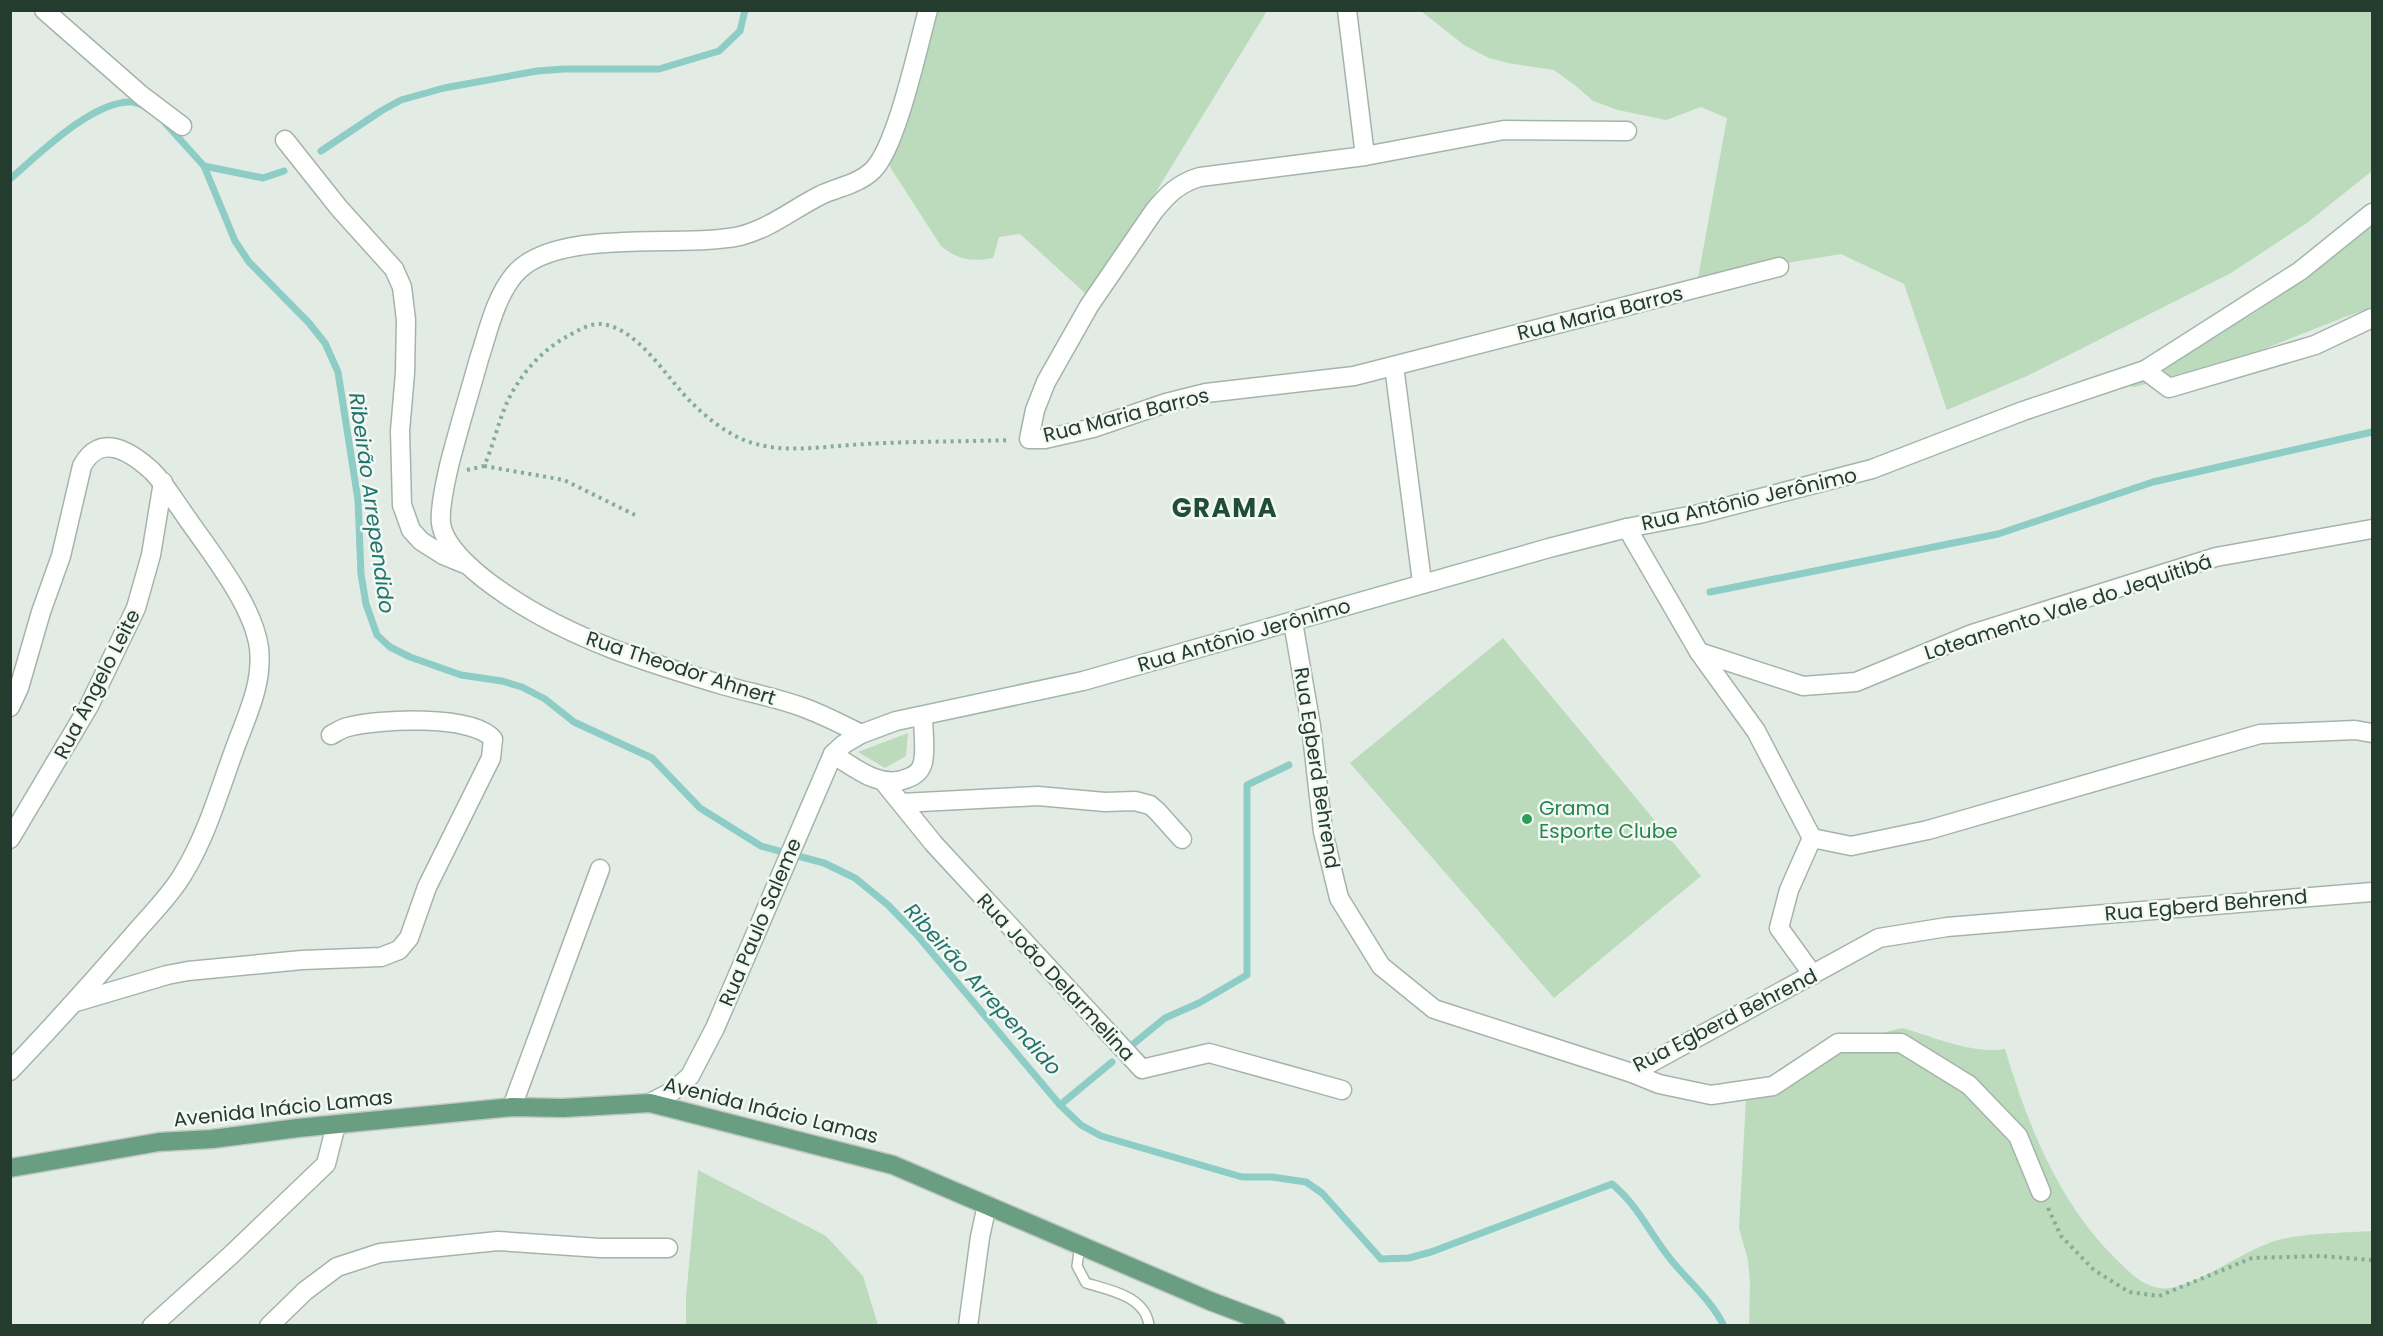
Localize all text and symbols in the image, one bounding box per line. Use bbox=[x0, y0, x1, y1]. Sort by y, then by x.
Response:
street label: Rua Maria Barros bbox=[1514, 279, 1686, 347]
street label: Rua Maria Barros bbox=[1040, 381, 1212, 449]
water label: Ribeirão Arrependido bbox=[342, 391, 402, 615]
street label: Rua Antônio Jerônimo bbox=[1638, 461, 1860, 537]
district label: GRAMA bbox=[1172, 490, 1278, 526]
street label: Loteamento Vale do Jequitibá bbox=[1921, 547, 2215, 667]
street label: Rua Antônio Jerônimo bbox=[1134, 591, 1354, 679]
street label: Rua Ângelo Leite bbox=[47, 604, 147, 764]
street label: Rua Theodor Ahnert bbox=[583, 624, 779, 712]
street label: Rua Egberd Behrend bbox=[1287, 665, 1347, 871]
place label: Grama Esporte Clube bbox=[1539, 794, 1678, 845]
marker: Grama Esporte Clube bbox=[1520, 812, 1534, 826]
street label: Rua Paulo Saleme bbox=[712, 834, 808, 1010]
street label: Rua Egberd Behrend bbox=[2103, 882, 2309, 928]
street label: Rua João Delarmelina bbox=[971, 887, 1141, 1067]
water label: Ribeirão Arrependido bbox=[898, 897, 1068, 1081]
street label: Rua Egberd Behrend bbox=[1628, 961, 1822, 1079]
street label: Avenida Inácio Lamas bbox=[661, 1070, 881, 1150]
street label: Avenida Inácio Lamas bbox=[172, 1083, 394, 1133]

